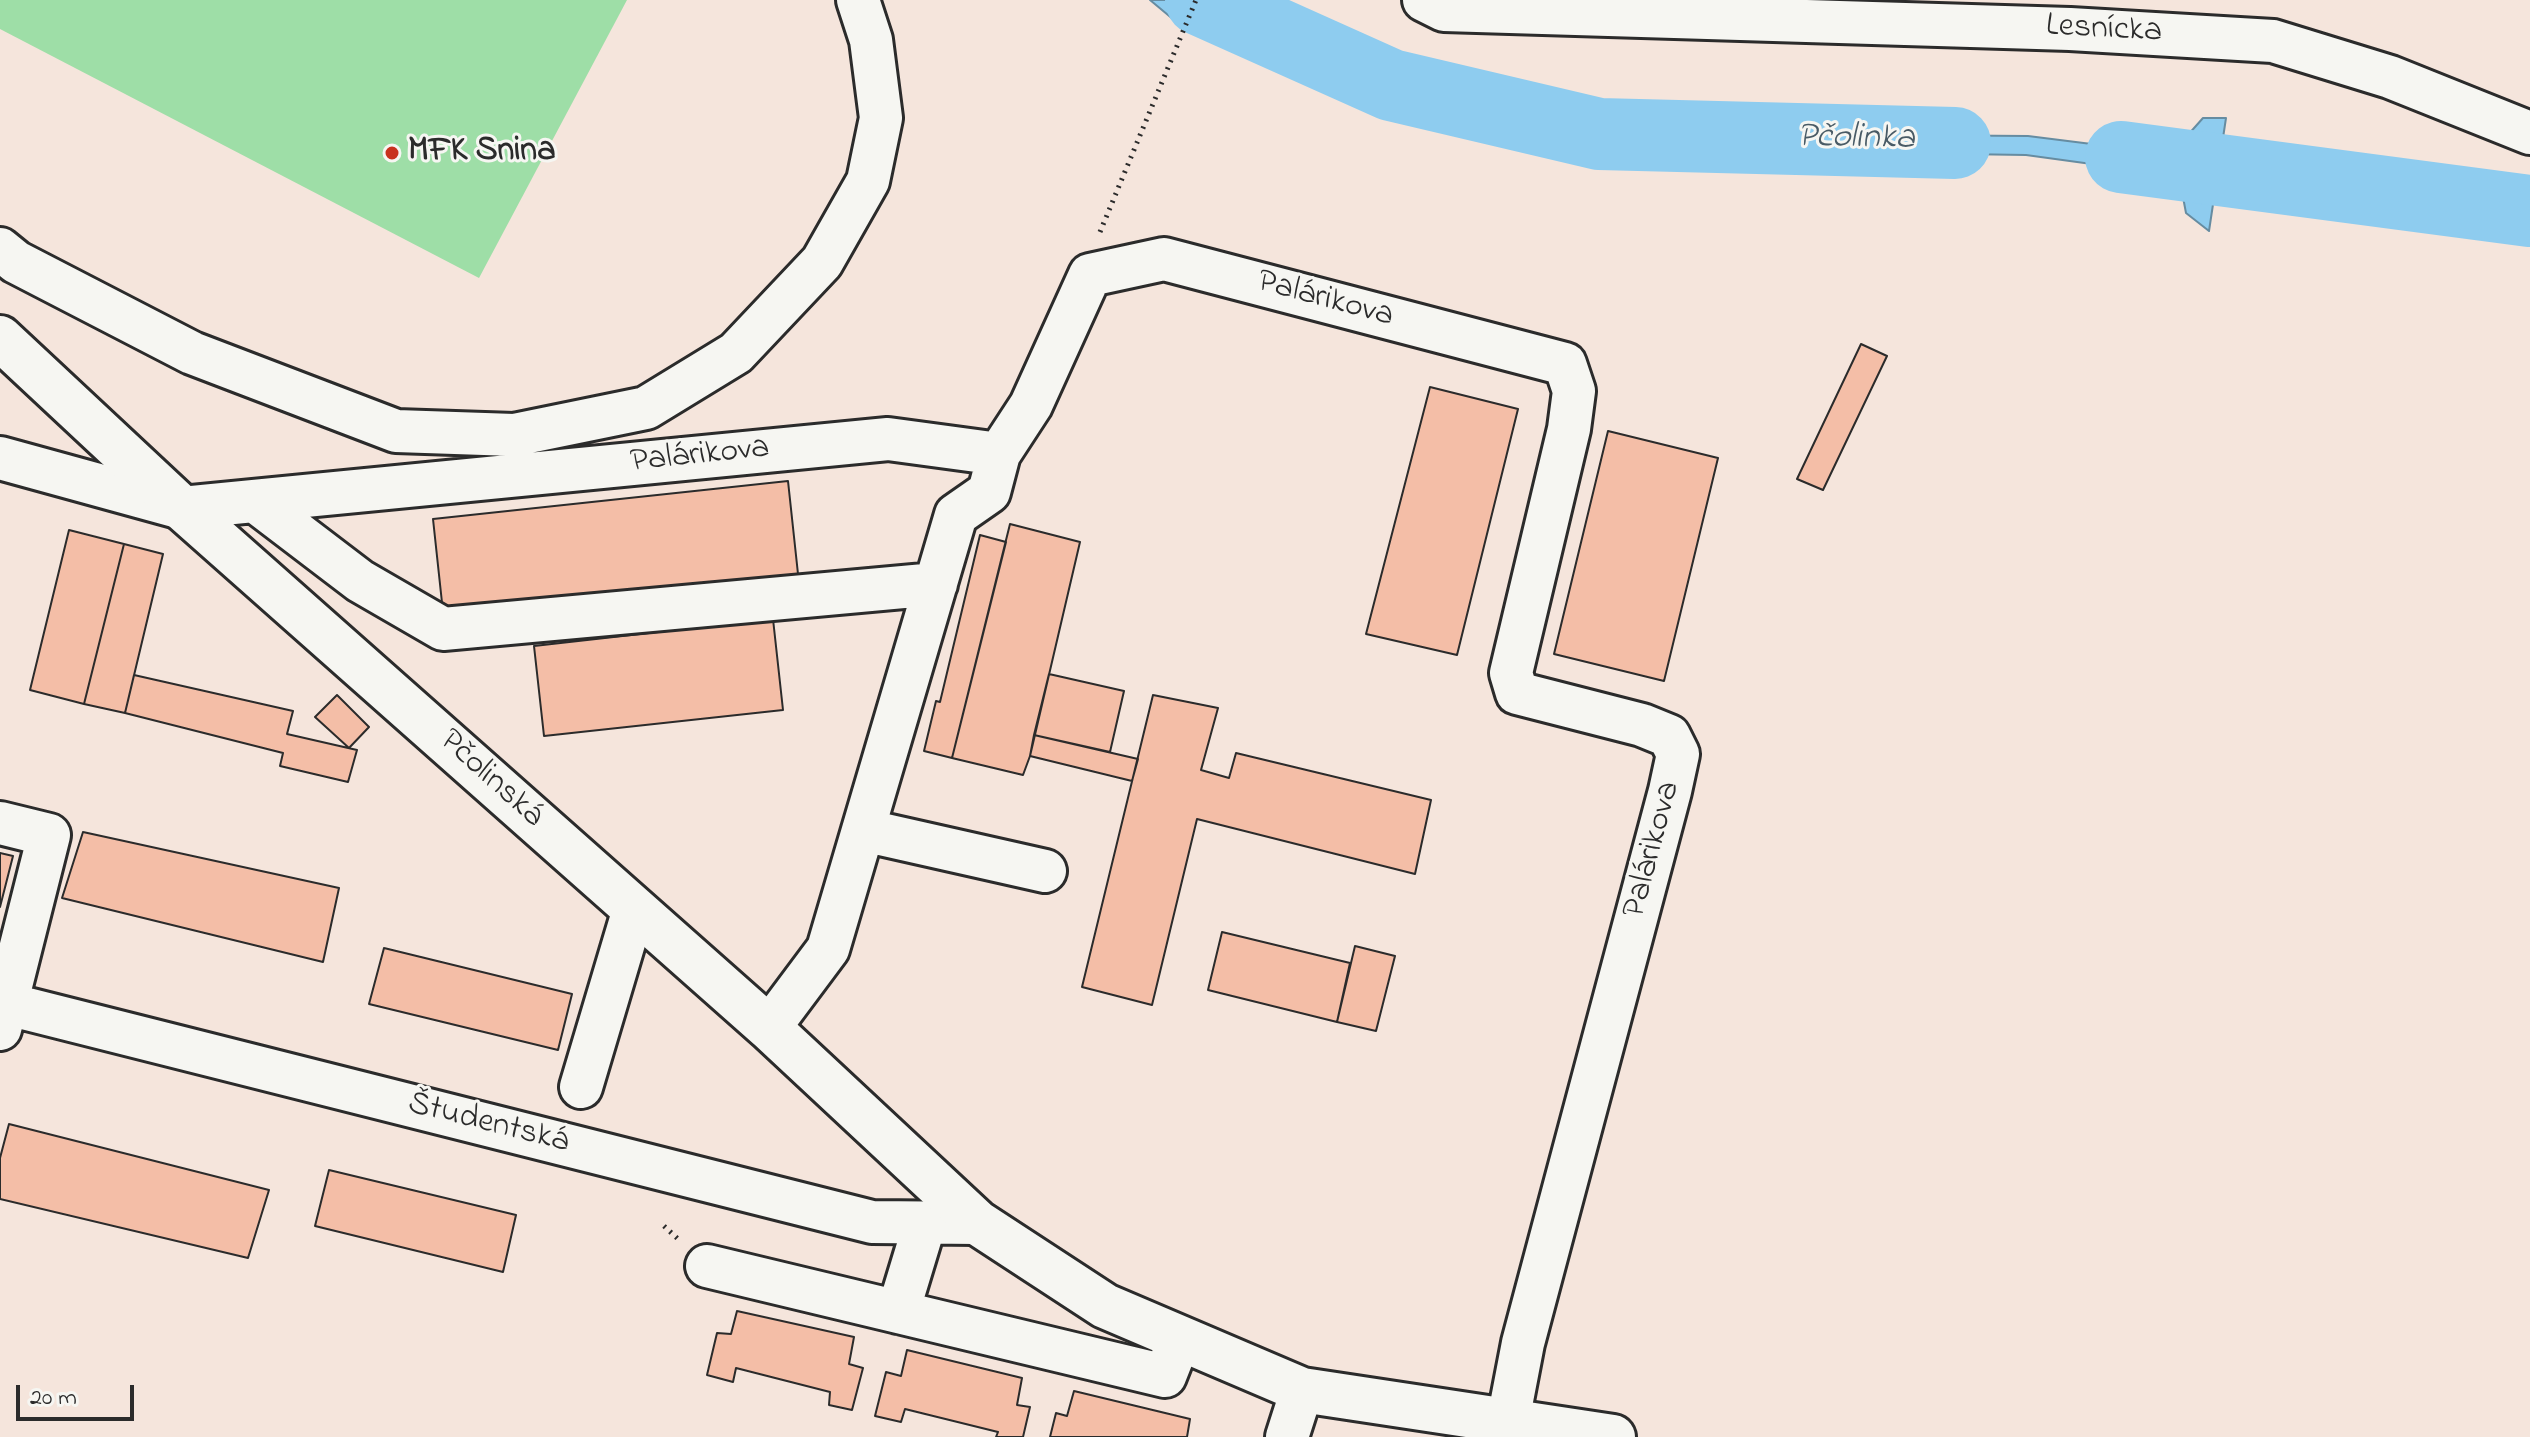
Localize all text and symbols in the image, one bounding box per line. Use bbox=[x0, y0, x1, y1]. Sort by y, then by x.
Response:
street label: Lesnícka bbox=[2045, 8, 2163, 54]
water label: Pčolinka bbox=[1797, 117, 1915, 163]
place label: MFK Snina bbox=[408, 133, 555, 173]
marker: MFK Snina bbox=[383, 144, 401, 162]
street label: Palárikova bbox=[1252, 263, 1398, 339]
street label: Palárikova bbox=[628, 429, 772, 485]
street label: Pčolinská bbox=[429, 722, 551, 838]
street label: Palárikova bbox=[1616, 777, 1692, 923]
street label: Študentská bbox=[403, 1085, 573, 1165]
scale bar bbox=[20, 1369, 138, 1419]
text: 20 m bbox=[30, 1381, 77, 1416]

